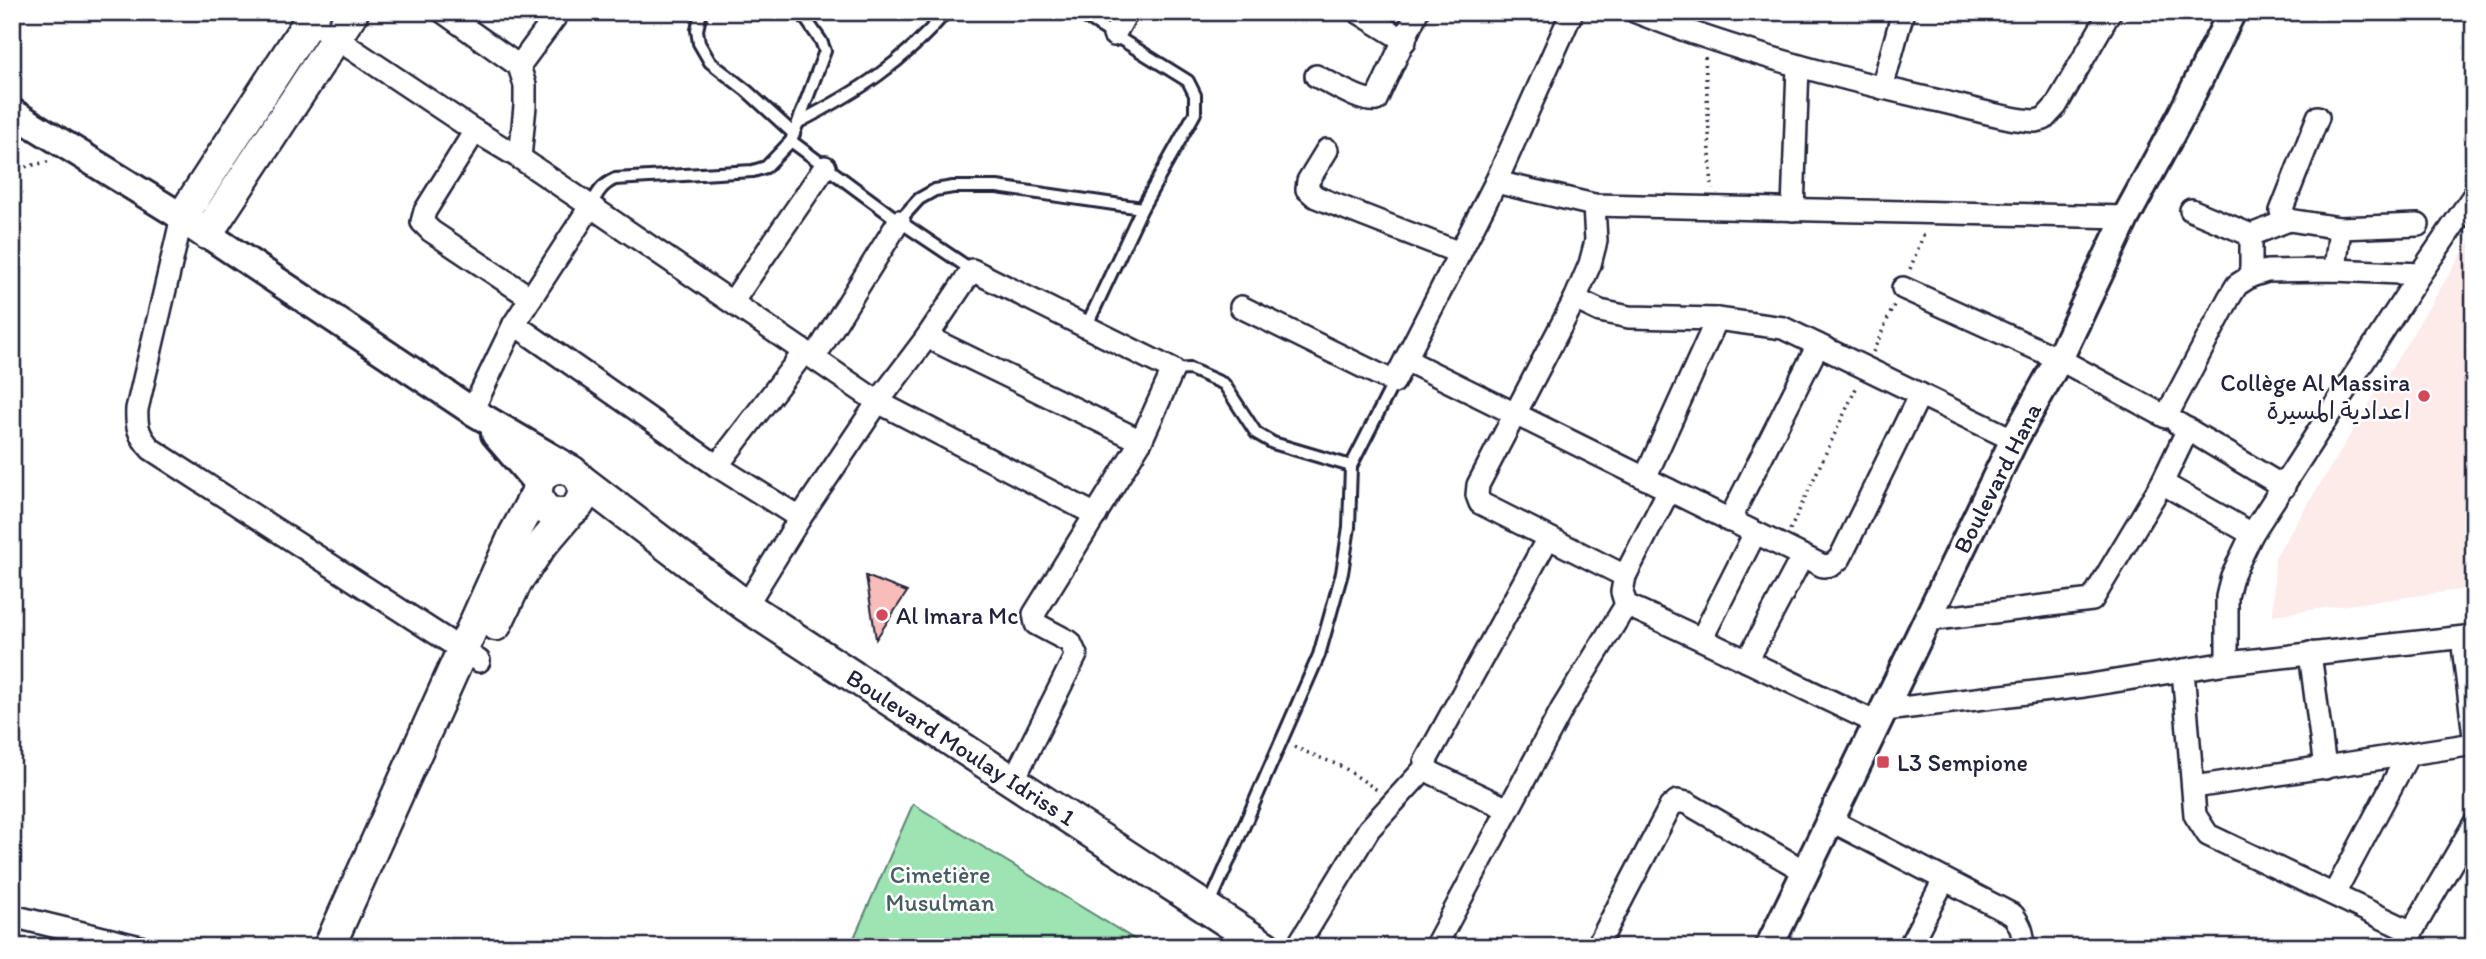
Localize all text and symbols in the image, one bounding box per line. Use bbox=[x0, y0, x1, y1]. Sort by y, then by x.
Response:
place label: Collège Al Massira اعدادية المسيرة bbox=[2220, 368, 2410, 425]
marker: Collège Al Massira اعدادية المسيرة bbox=[2416, 388, 2432, 404]
street label: Boulevard Hana bbox=[1947, 398, 2048, 558]
place label: Al Imara Mc bbox=[896, 601, 1018, 630]
marker: Al Imara Mc bbox=[874, 607, 890, 623]
street label: Boulevard Moulay Idriss 1 bbox=[841, 662, 1081, 832]
place label: L3 Sempione bbox=[1897, 748, 2028, 777]
marker: L3 Sempione bbox=[1875, 754, 1891, 770]
park label: Cimetière Musulman bbox=[886, 860, 995, 917]

